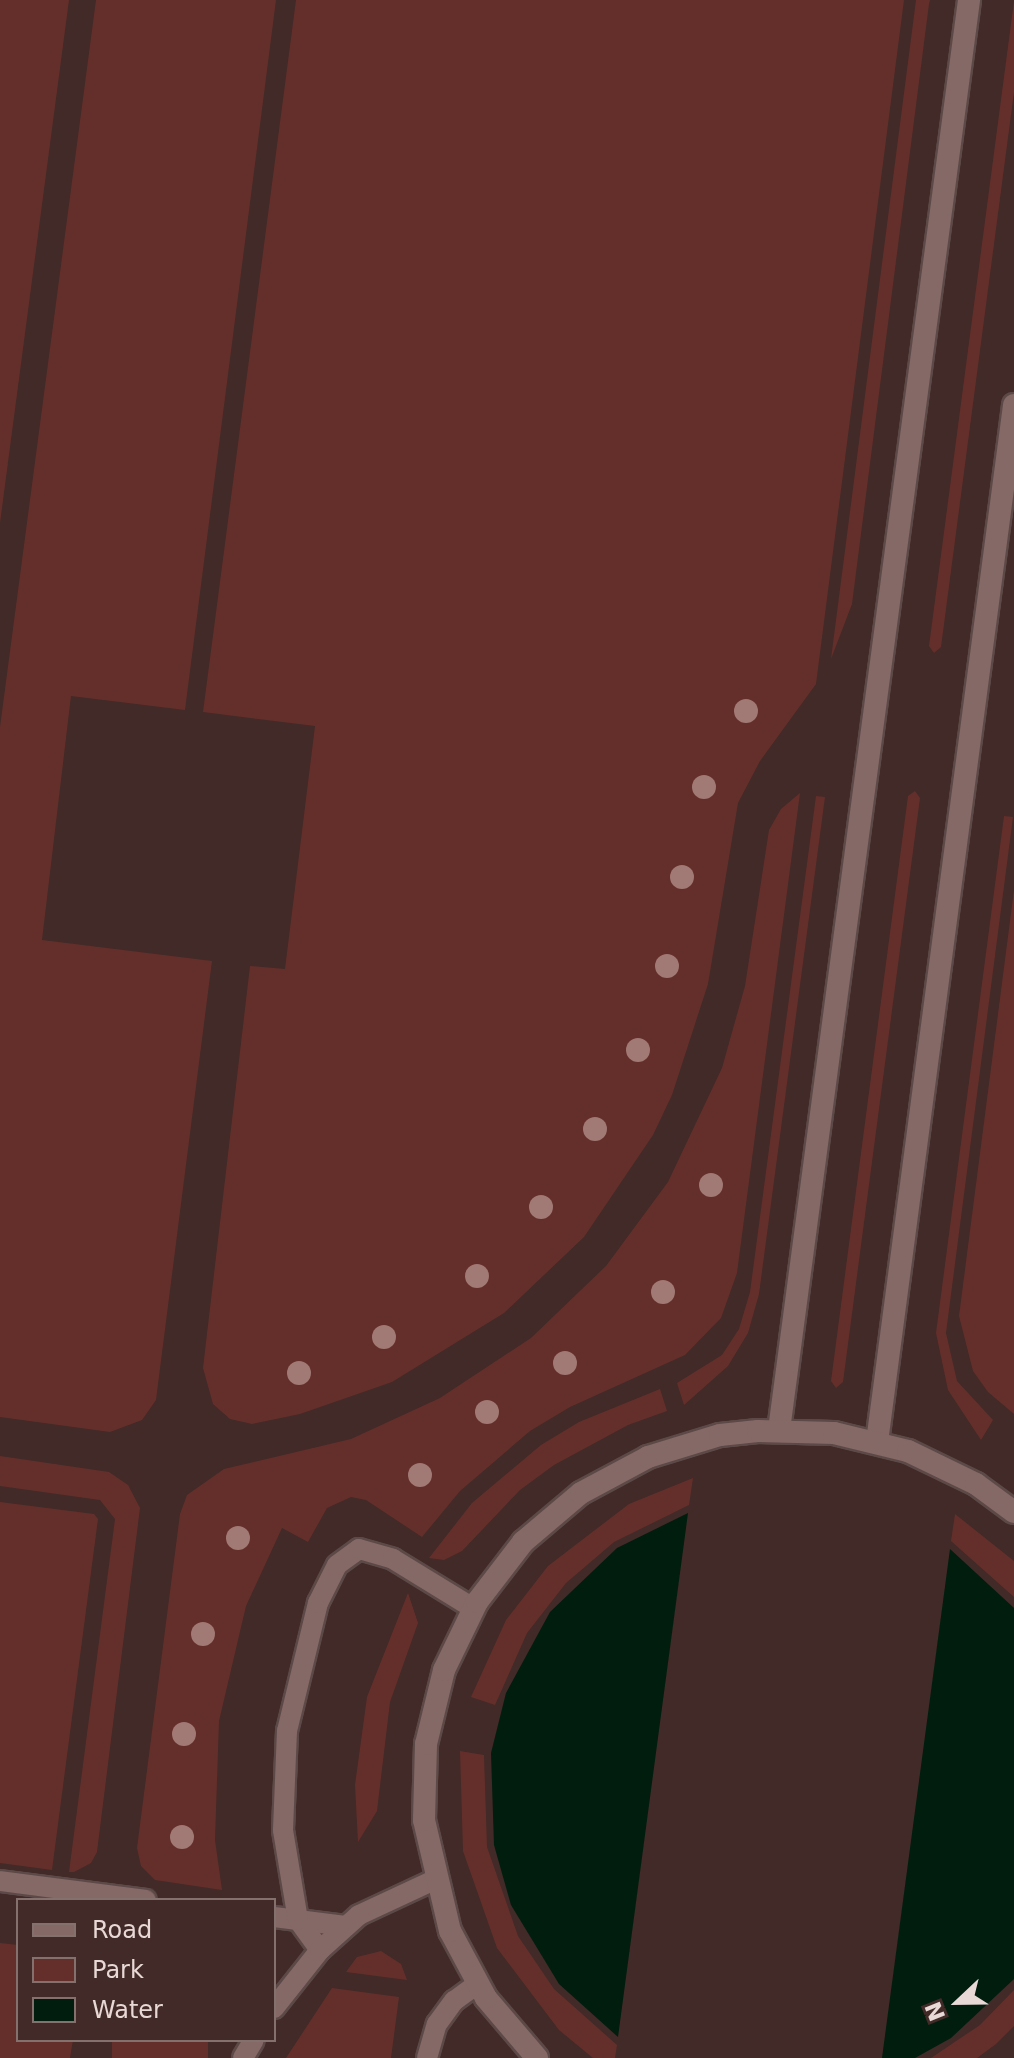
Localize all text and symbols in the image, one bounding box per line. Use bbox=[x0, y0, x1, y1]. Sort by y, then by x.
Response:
legend bbox=[16, 1898, 276, 2042]
text: Road bbox=[92, 1916, 152, 1944]
text: Park bbox=[92, 1956, 144, 1984]
north arrow bbox=[918, 1962, 998, 2042]
text: Water bbox=[92, 1996, 163, 2024]
text: N bbox=[920, 1998, 950, 2024]

